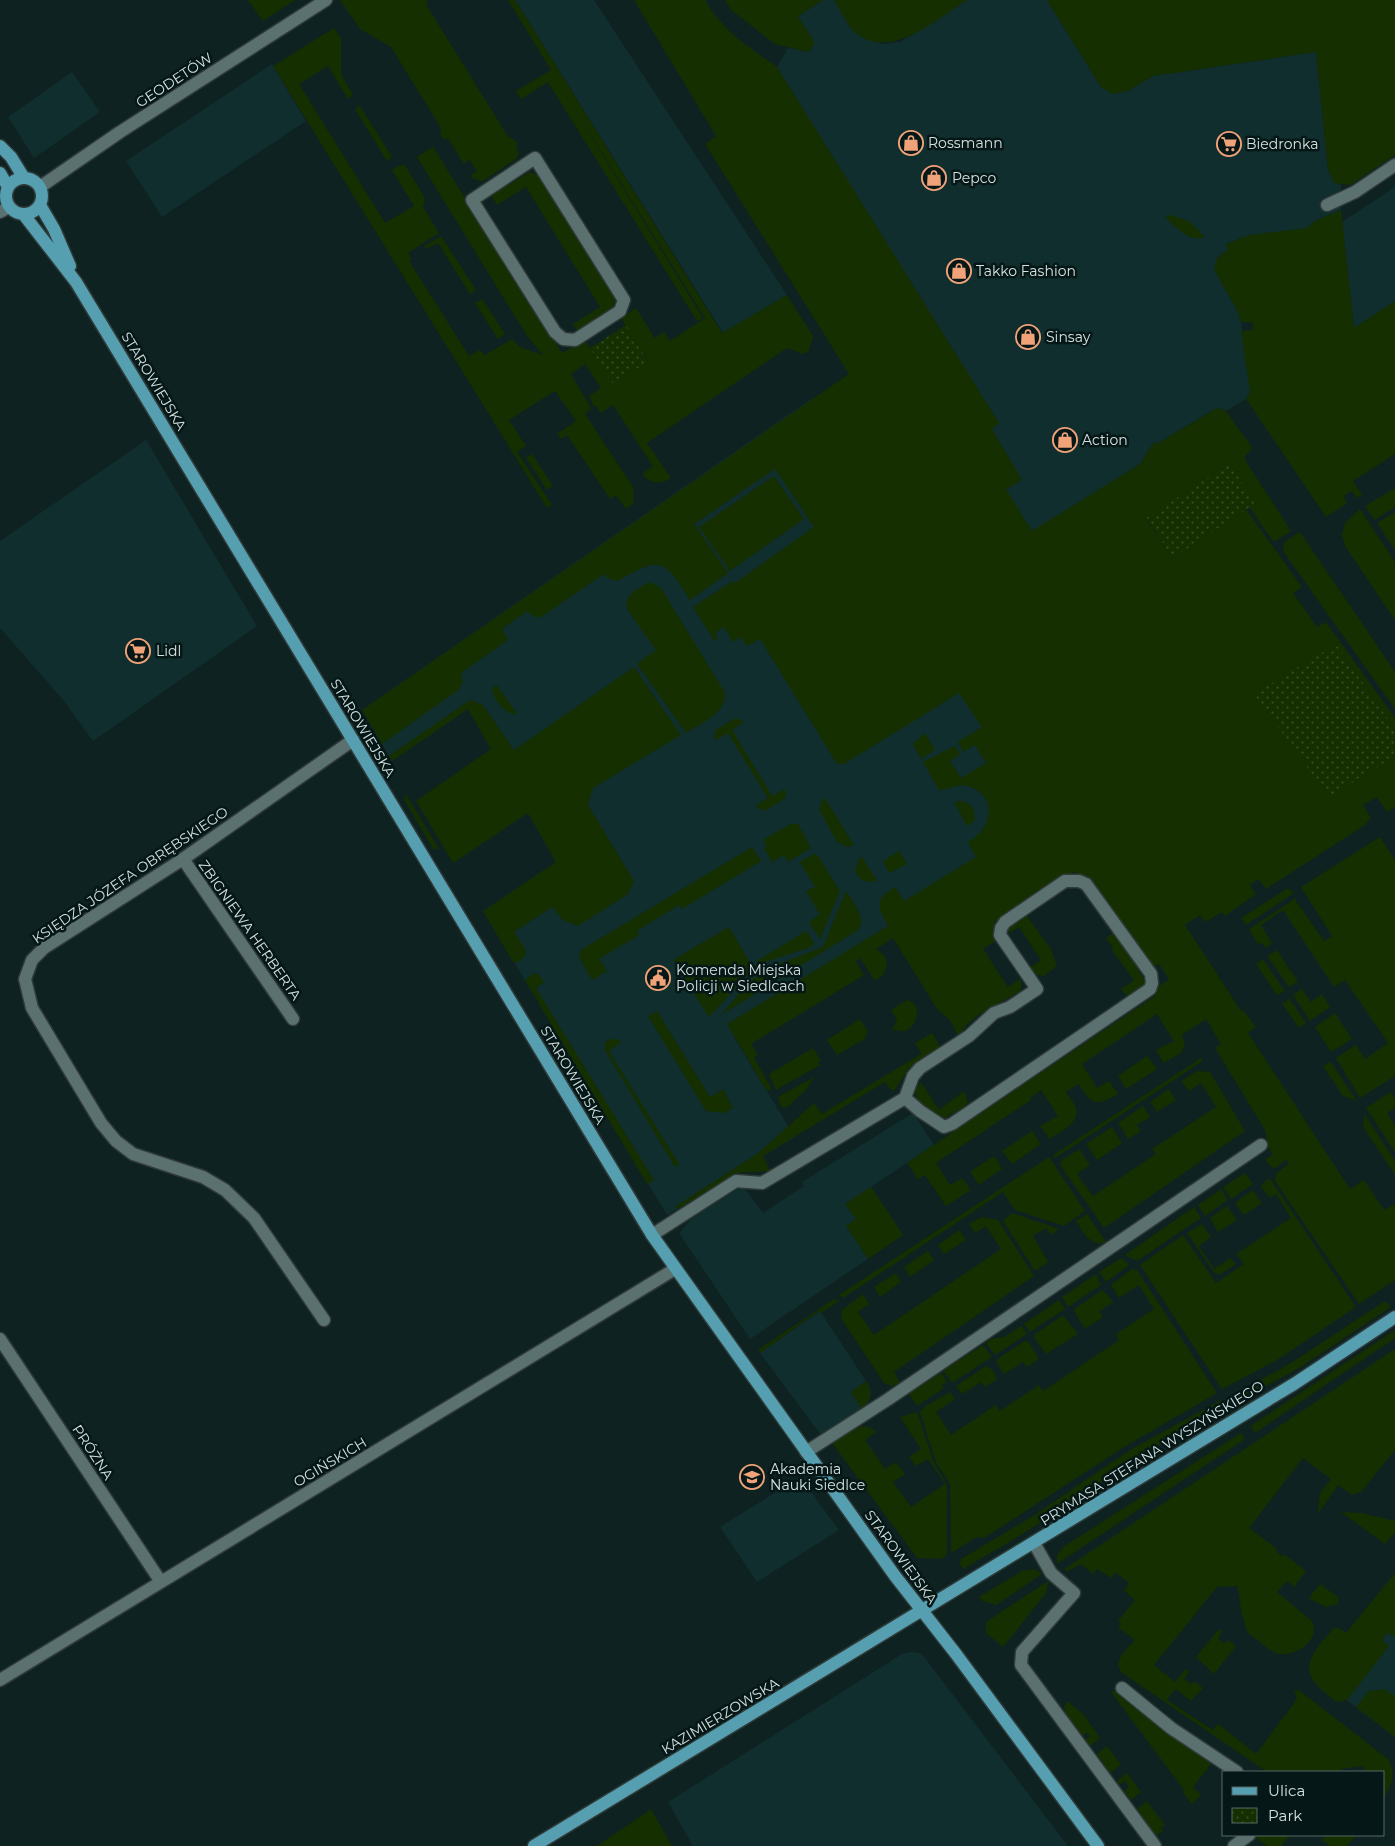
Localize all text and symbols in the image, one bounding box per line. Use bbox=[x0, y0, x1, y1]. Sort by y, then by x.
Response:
street label: GEODETÓW bbox=[132, 48, 216, 111]
shop icon: Rossmann bbox=[898, 130, 924, 156]
supermarket icon: Biedronka bbox=[1216, 131, 1242, 157]
place label: Rossmann bbox=[928, 134, 1003, 152]
place label: Biedronka bbox=[1246, 135, 1318, 153]
shop icon: Pepco bbox=[921, 165, 947, 191]
place label: Pepco bbox=[952, 169, 997, 187]
shop icon: Takko Fashion bbox=[946, 258, 972, 284]
place label: Takko Fashion bbox=[976, 262, 1076, 280]
shop icon: Sinsay bbox=[1015, 324, 1041, 350]
street label: STAROWIEJSKA bbox=[117, 328, 191, 434]
place label: Sinsay bbox=[1046, 328, 1091, 346]
shop icon: Action bbox=[1052, 427, 1078, 453]
place label: Action bbox=[1082, 431, 1128, 449]
supermarket icon: Lidl bbox=[125, 638, 151, 664]
place label: Lidl bbox=[156, 642, 181, 660]
street label: STAROWIEJSKA bbox=[326, 675, 400, 781]
street label: KSIĘDZA JÓZEFA OBRĘBSKIEGO bbox=[29, 802, 232, 947]
street label: ZBIGNIEWA HERBERTA bbox=[195, 857, 306, 1004]
place label: Komenda Miejska Policji w Siedlcach bbox=[676, 961, 805, 995]
public building icon: Komenda Miejska Policji w Siedlcach bbox=[645, 965, 671, 991]
street label: STAROWIEJSKA bbox=[536, 1022, 610, 1128]
street label: PRYMASA STEFANA WYSZYŃSKIEGO bbox=[1037, 1376, 1267, 1530]
street label: PRÓŻNA bbox=[69, 1421, 118, 1484]
street label: OGIŃSKICH bbox=[290, 1433, 370, 1491]
place label: Akademia Nauki Siedlce bbox=[770, 1460, 865, 1494]
school or university icon: Akademia Nauki Siedlce bbox=[739, 1464, 765, 1490]
street label: STAROWIEJSKA bbox=[861, 1506, 942, 1608]
street label: KAZIMIERZOWSKA bbox=[658, 1673, 783, 1758]
legend bbox=[1222, 1771, 1385, 1836]
text: Ulica bbox=[1268, 1781, 1305, 1800]
text: Park bbox=[1268, 1806, 1302, 1825]

